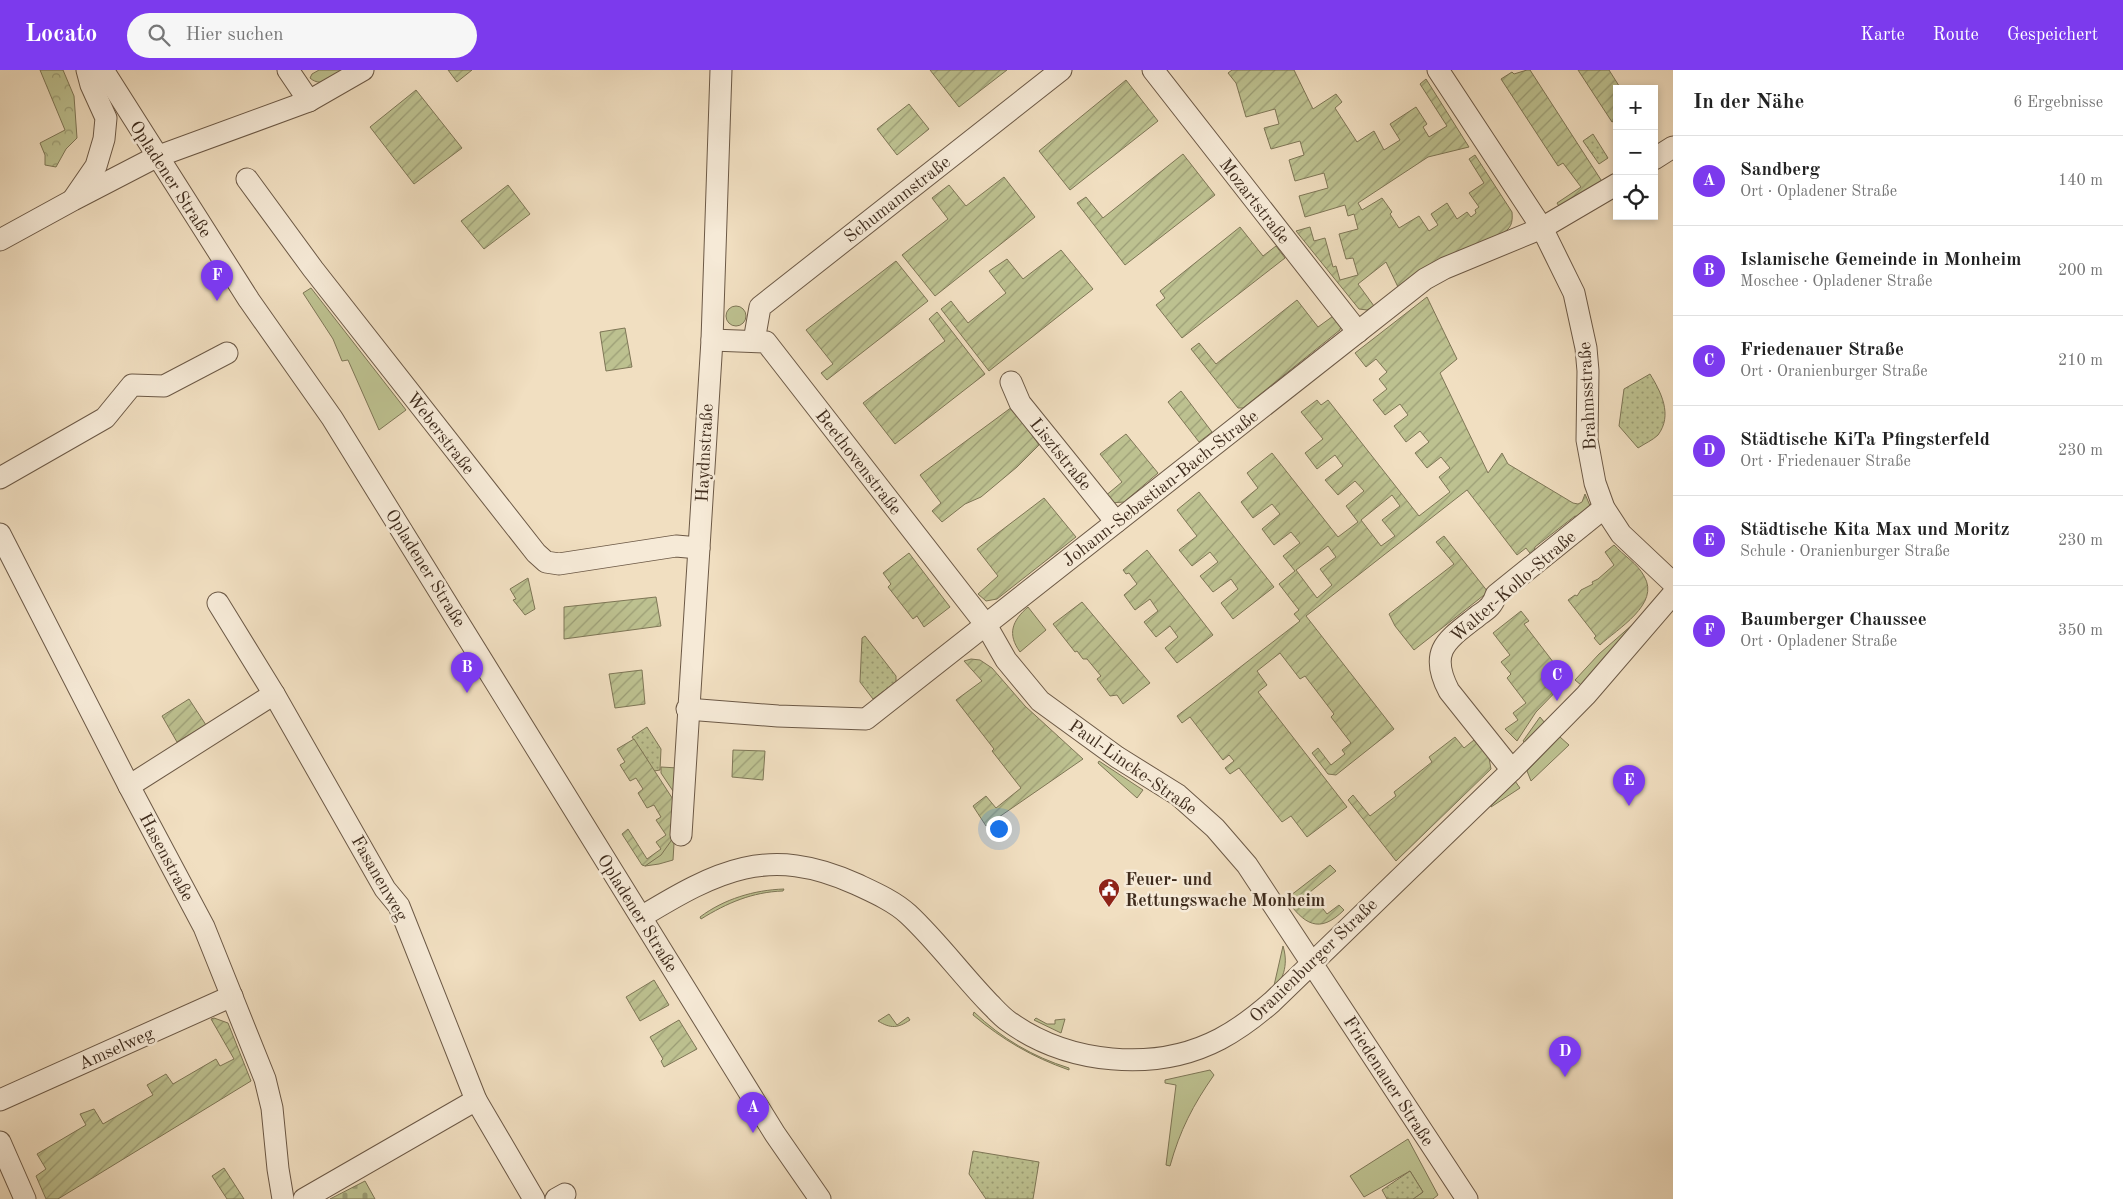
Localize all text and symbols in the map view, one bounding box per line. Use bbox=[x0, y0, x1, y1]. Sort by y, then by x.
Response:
search box bbox=[127, 13, 477, 58]
icon: search bbox=[145, 21, 173, 49]
text: Locato bbox=[25, 23, 97, 47]
text: Hier suchen bbox=[185, 26, 283, 45]
text: Karte bbox=[1860, 26, 1905, 44]
text: Route bbox=[1933, 26, 1979, 44]
text: Gespeichert bbox=[2007, 26, 2098, 44]
map controls bbox=[1613, 85, 1658, 220]
button: + bbox=[1613, 85, 1658, 130]
text: In der Nähe bbox=[1693, 92, 1804, 113]
text: 6 Ergebnisse bbox=[2013, 95, 2103, 111]
street label: Opladener Straße bbox=[126, 118, 215, 241]
button: − bbox=[1613, 130, 1658, 175]
street label: Schumannstraße bbox=[841, 153, 954, 247]
street label: Mozartstraße bbox=[1216, 156, 1293, 248]
text: Sandberg bbox=[1740, 161, 1820, 180]
text: A bbox=[1703, 173, 1715, 189]
text: 140 m bbox=[2058, 173, 2103, 189]
button: locate bbox=[1613, 175, 1658, 220]
text: Ort · Opladener Straße bbox=[1740, 184, 1897, 200]
text: Islamische Gemeinde in Monheim bbox=[1740, 251, 2021, 270]
pin: F bbox=[201, 260, 233, 301]
text: B bbox=[1703, 263, 1715, 279]
text: 200 m bbox=[2058, 263, 2103, 279]
text: Moschee · Opladener Straße bbox=[1740, 274, 1932, 290]
street label: Brahmsstraße bbox=[1576, 341, 1600, 451]
text: Friedenauer Straße bbox=[1740, 341, 1904, 360]
text: C bbox=[1704, 353, 1714, 369]
text: 210 m bbox=[2058, 353, 2103, 369]
text: Ort · Oranienburger Straße bbox=[1740, 364, 1928, 380]
street label: Weberstraße bbox=[403, 389, 478, 478]
street label: Haydnstraße bbox=[693, 403, 717, 503]
street label: Beethovenstraße bbox=[812, 407, 905, 519]
street label: Johann-Sebastian-Bach-Straße bbox=[1060, 407, 1262, 570]
street label: Lisztstraße bbox=[1026, 415, 1095, 494]
text: Städtische KiTa Pfingsterfeld bbox=[1740, 431, 1990, 450]
text: D bbox=[1703, 443, 1715, 459]
text: 230 m bbox=[2058, 443, 2103, 459]
text: Ort · Friedenauer Straße bbox=[1740, 454, 1911, 470]
street label: Opladener Straße bbox=[382, 506, 469, 631]
text: Städtische Kita Max und Moritz bbox=[1740, 521, 2010, 540]
street label: Walter-Kollo-Straße bbox=[1448, 528, 1580, 646]
text: E bbox=[1703, 533, 1715, 549]
text: 230 m bbox=[2058, 533, 2103, 549]
text: Schule · Oranienburger Straße bbox=[1740, 544, 1950, 560]
text: Baumberger Chaussee bbox=[1740, 611, 1927, 630]
text: F bbox=[1704, 623, 1714, 639]
text: 350 m bbox=[2058, 623, 2103, 639]
text: Ort · Opladener Straße bbox=[1740, 634, 1897, 650]
pin: B bbox=[451, 652, 483, 693]
pin: C bbox=[1541, 660, 1573, 701]
street label: Paul-Lincke-Straße bbox=[1065, 717, 1200, 819]
pin: E bbox=[1613, 765, 1645, 806]
street label: Hasenstraße bbox=[135, 810, 197, 905]
your location bbox=[986, 816, 1012, 842]
street label: Fasanenweg bbox=[347, 833, 411, 925]
street label: Opladener Straße bbox=[594, 851, 681, 976]
place label: Feuer- und Rettungswache Monheim bbox=[1125, 871, 1325, 910]
public building icon: Feuer- und Rettungswache Monheim bbox=[1097, 877, 1121, 908]
street label: Oranienburger Straße bbox=[1246, 895, 1381, 1026]
street label: Friedenauer Straße bbox=[1340, 1013, 1437, 1150]
street label: Amselweg bbox=[76, 1024, 157, 1073]
pin: D bbox=[1549, 1036, 1581, 1077]
pin: A bbox=[737, 1092, 769, 1133]

